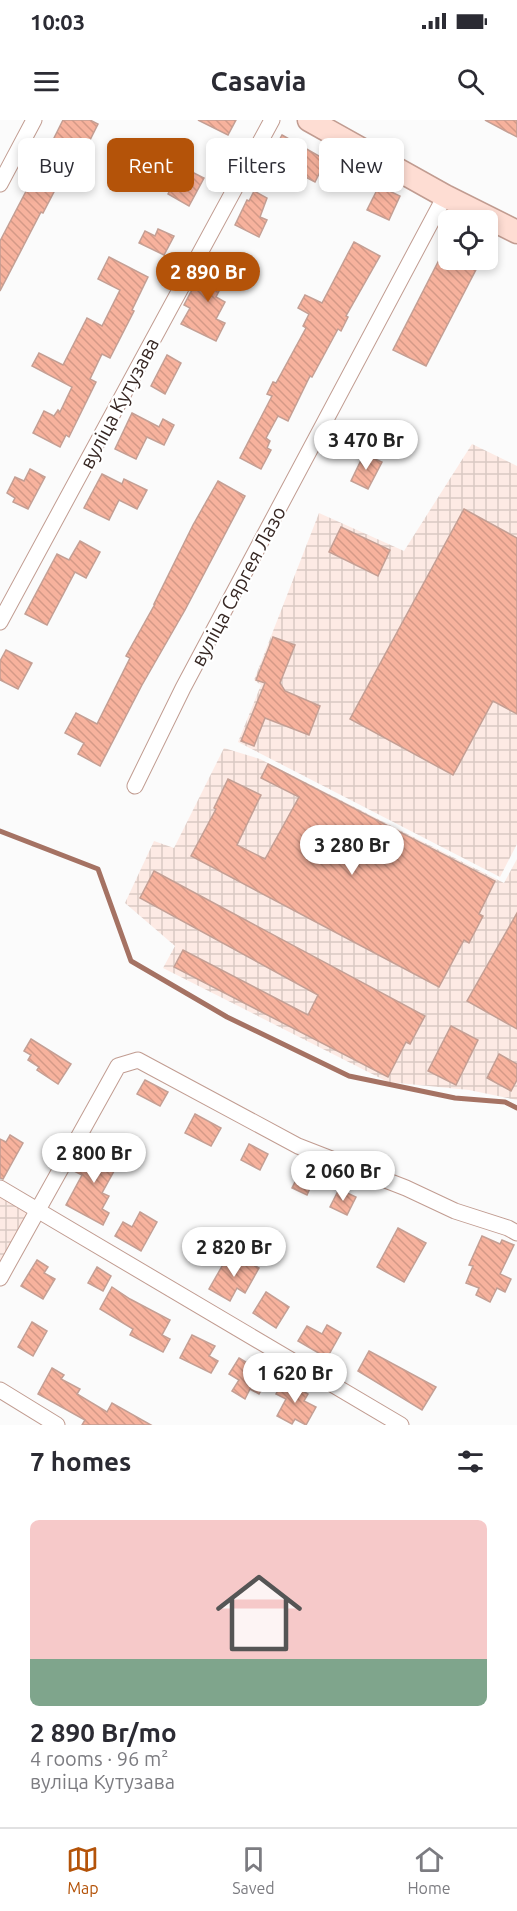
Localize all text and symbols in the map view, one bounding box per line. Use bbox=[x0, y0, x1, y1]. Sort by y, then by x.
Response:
text: 10:03 bbox=[30, 9, 85, 34]
icon: menu bbox=[30, 65, 63, 98]
icon: search bbox=[454, 65, 487, 98]
text: Casavia bbox=[211, 66, 306, 96]
chip: Buy bbox=[18, 138, 95, 192]
chip: Rent bbox=[107, 138, 194, 192]
chip: Filters bbox=[206, 138, 307, 192]
chip: New bbox=[319, 138, 404, 192]
map controls bbox=[438, 210, 498, 270]
button: locate bbox=[438, 210, 498, 270]
pin: 2 890 Br bbox=[146, 252, 270, 303]
text: 2 890 Br bbox=[170, 260, 246, 283]
street label: вуліца Кутузава bbox=[75, 334, 163, 472]
pin: 3 470 Br bbox=[304, 420, 428, 471]
text: 3 470 Br bbox=[328, 428, 404, 451]
street label: вуліца Сяргея Лазо bbox=[186, 502, 290, 670]
pin: 3 280 Br bbox=[290, 825, 414, 876]
text: 3 280 Br bbox=[314, 833, 390, 856]
pin: 2 800 Br bbox=[32, 1133, 156, 1184]
text: 2 800 Br bbox=[56, 1141, 132, 1164]
pin: 2 060 Br bbox=[281, 1151, 405, 1202]
text: 2 060 Br bbox=[305, 1159, 381, 1182]
pin: 2 820 Br bbox=[172, 1227, 296, 1278]
text: 2 820 Br bbox=[196, 1235, 272, 1258]
pin: 1 620 Br bbox=[233, 1353, 357, 1404]
text: 1 620 Br bbox=[257, 1361, 333, 1384]
icon: filters bbox=[454, 1445, 487, 1478]
text: 7 homes bbox=[30, 1447, 131, 1476]
icon: home bbox=[205, 1559, 313, 1667]
text: 2 890 Br/mo bbox=[30, 1718, 177, 1747]
text: 4 rooms · 96 m² bbox=[30, 1747, 168, 1770]
text: вуліца Кутузава bbox=[30, 1770, 175, 1793]
tab: Map bbox=[66, 1843, 99, 1897]
tab: Saved bbox=[232, 1843, 275, 1897]
tab: Home bbox=[407, 1843, 451, 1897]

